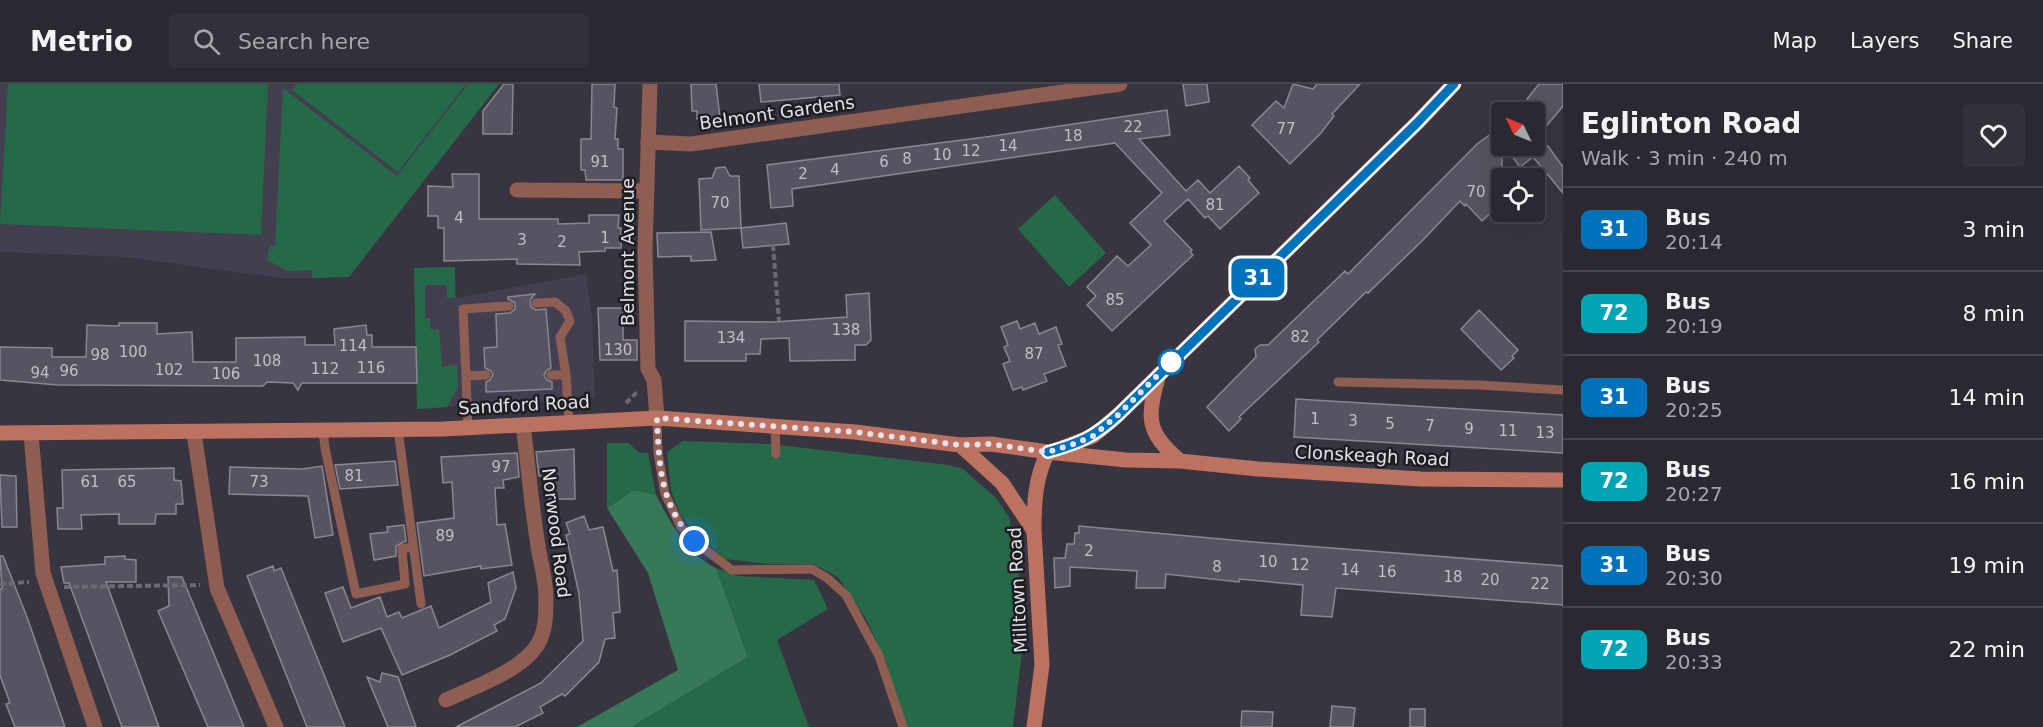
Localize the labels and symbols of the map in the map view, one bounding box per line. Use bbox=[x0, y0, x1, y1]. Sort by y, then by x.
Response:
street label: Belmont Gardens bbox=[698, 91, 856, 134]
north arrow bbox=[1491, 102, 1545, 156]
house number: 22 bbox=[1123, 118, 1143, 136]
house number: 77 bbox=[1276, 120, 1296, 138]
house number: 18 bbox=[1063, 127, 1083, 145]
house number: 14 bbox=[998, 137, 1018, 155]
house number: 12 bbox=[961, 142, 981, 160]
house number: 10 bbox=[932, 146, 952, 164]
house number: 8 bbox=[902, 150, 912, 168]
house number: 91 bbox=[590, 153, 610, 171]
house number: 6 bbox=[879, 153, 889, 171]
house number: 4 bbox=[830, 161, 840, 179]
house number: 2 bbox=[798, 165, 808, 183]
street label: Belmont Avenue bbox=[617, 178, 638, 326]
house number: 70 bbox=[1466, 183, 1486, 201]
house number: 70 bbox=[710, 194, 730, 212]
house number: 81 bbox=[1205, 196, 1225, 214]
house number: 4 bbox=[454, 209, 464, 227]
house number: 1 bbox=[600, 229, 610, 247]
house number: 3 bbox=[517, 231, 527, 249]
house number: 2 bbox=[557, 233, 567, 251]
line badge: 31 bbox=[1231, 258, 1285, 298]
house number: 85 bbox=[1105, 291, 1125, 309]
house number: 138 bbox=[832, 321, 860, 339]
house number: 82 bbox=[1290, 328, 1310, 346]
house number: 134 bbox=[717, 329, 745, 347]
house number: 114 bbox=[339, 337, 367, 355]
house number: 130 bbox=[604, 341, 632, 359]
house number: 100 bbox=[119, 343, 147, 361]
house number: 87 bbox=[1024, 345, 1044, 363]
house number: 98 bbox=[90, 346, 110, 364]
unlabelled marker bbox=[1158, 349, 1184, 375]
house number: 108 bbox=[253, 352, 281, 370]
house number: 116 bbox=[357, 359, 385, 377]
house number: 112 bbox=[311, 360, 339, 378]
house number: 102 bbox=[155, 361, 183, 379]
house number: 96 bbox=[59, 362, 79, 380]
house number: 94 bbox=[30, 364, 50, 382]
house number: 106 bbox=[212, 365, 240, 383]
street label: Sandford Road bbox=[457, 391, 590, 418]
house number: 1 bbox=[1310, 410, 1320, 428]
house number: 3 bbox=[1348, 412, 1358, 430]
house number: 5 bbox=[1385, 415, 1395, 433]
house number: 7 bbox=[1425, 417, 1435, 435]
house number: 9 bbox=[1464, 420, 1474, 438]
house number: 11 bbox=[1498, 422, 1518, 440]
house number: 13 bbox=[1535, 424, 1555, 442]
street label: Clonskeagh Road bbox=[1294, 441, 1450, 470]
house number: 97 bbox=[491, 458, 511, 476]
house number: 81 bbox=[344, 467, 364, 485]
street label: Norwood Road bbox=[538, 467, 575, 599]
house number: 61 bbox=[80, 473, 100, 491]
house number: 65 bbox=[117, 473, 137, 491]
house number: 73 bbox=[249, 473, 269, 491]
your location bbox=[679, 526, 709, 556]
house number: 89 bbox=[435, 527, 455, 545]
street label: Milltown Road bbox=[1004, 527, 1031, 653]
house number: 2 bbox=[1084, 542, 1094, 560]
house number: 10 bbox=[1258, 553, 1278, 571]
house number: 12 bbox=[1290, 556, 1310, 574]
house number: 8 bbox=[1212, 558, 1222, 576]
house number: 14 bbox=[1340, 561, 1360, 579]
house number: 16 bbox=[1377, 563, 1397, 581]
house number: 18 bbox=[1443, 568, 1463, 586]
house number: 20 bbox=[1480, 571, 1500, 589]
house number: 22 bbox=[1530, 575, 1550, 593]

